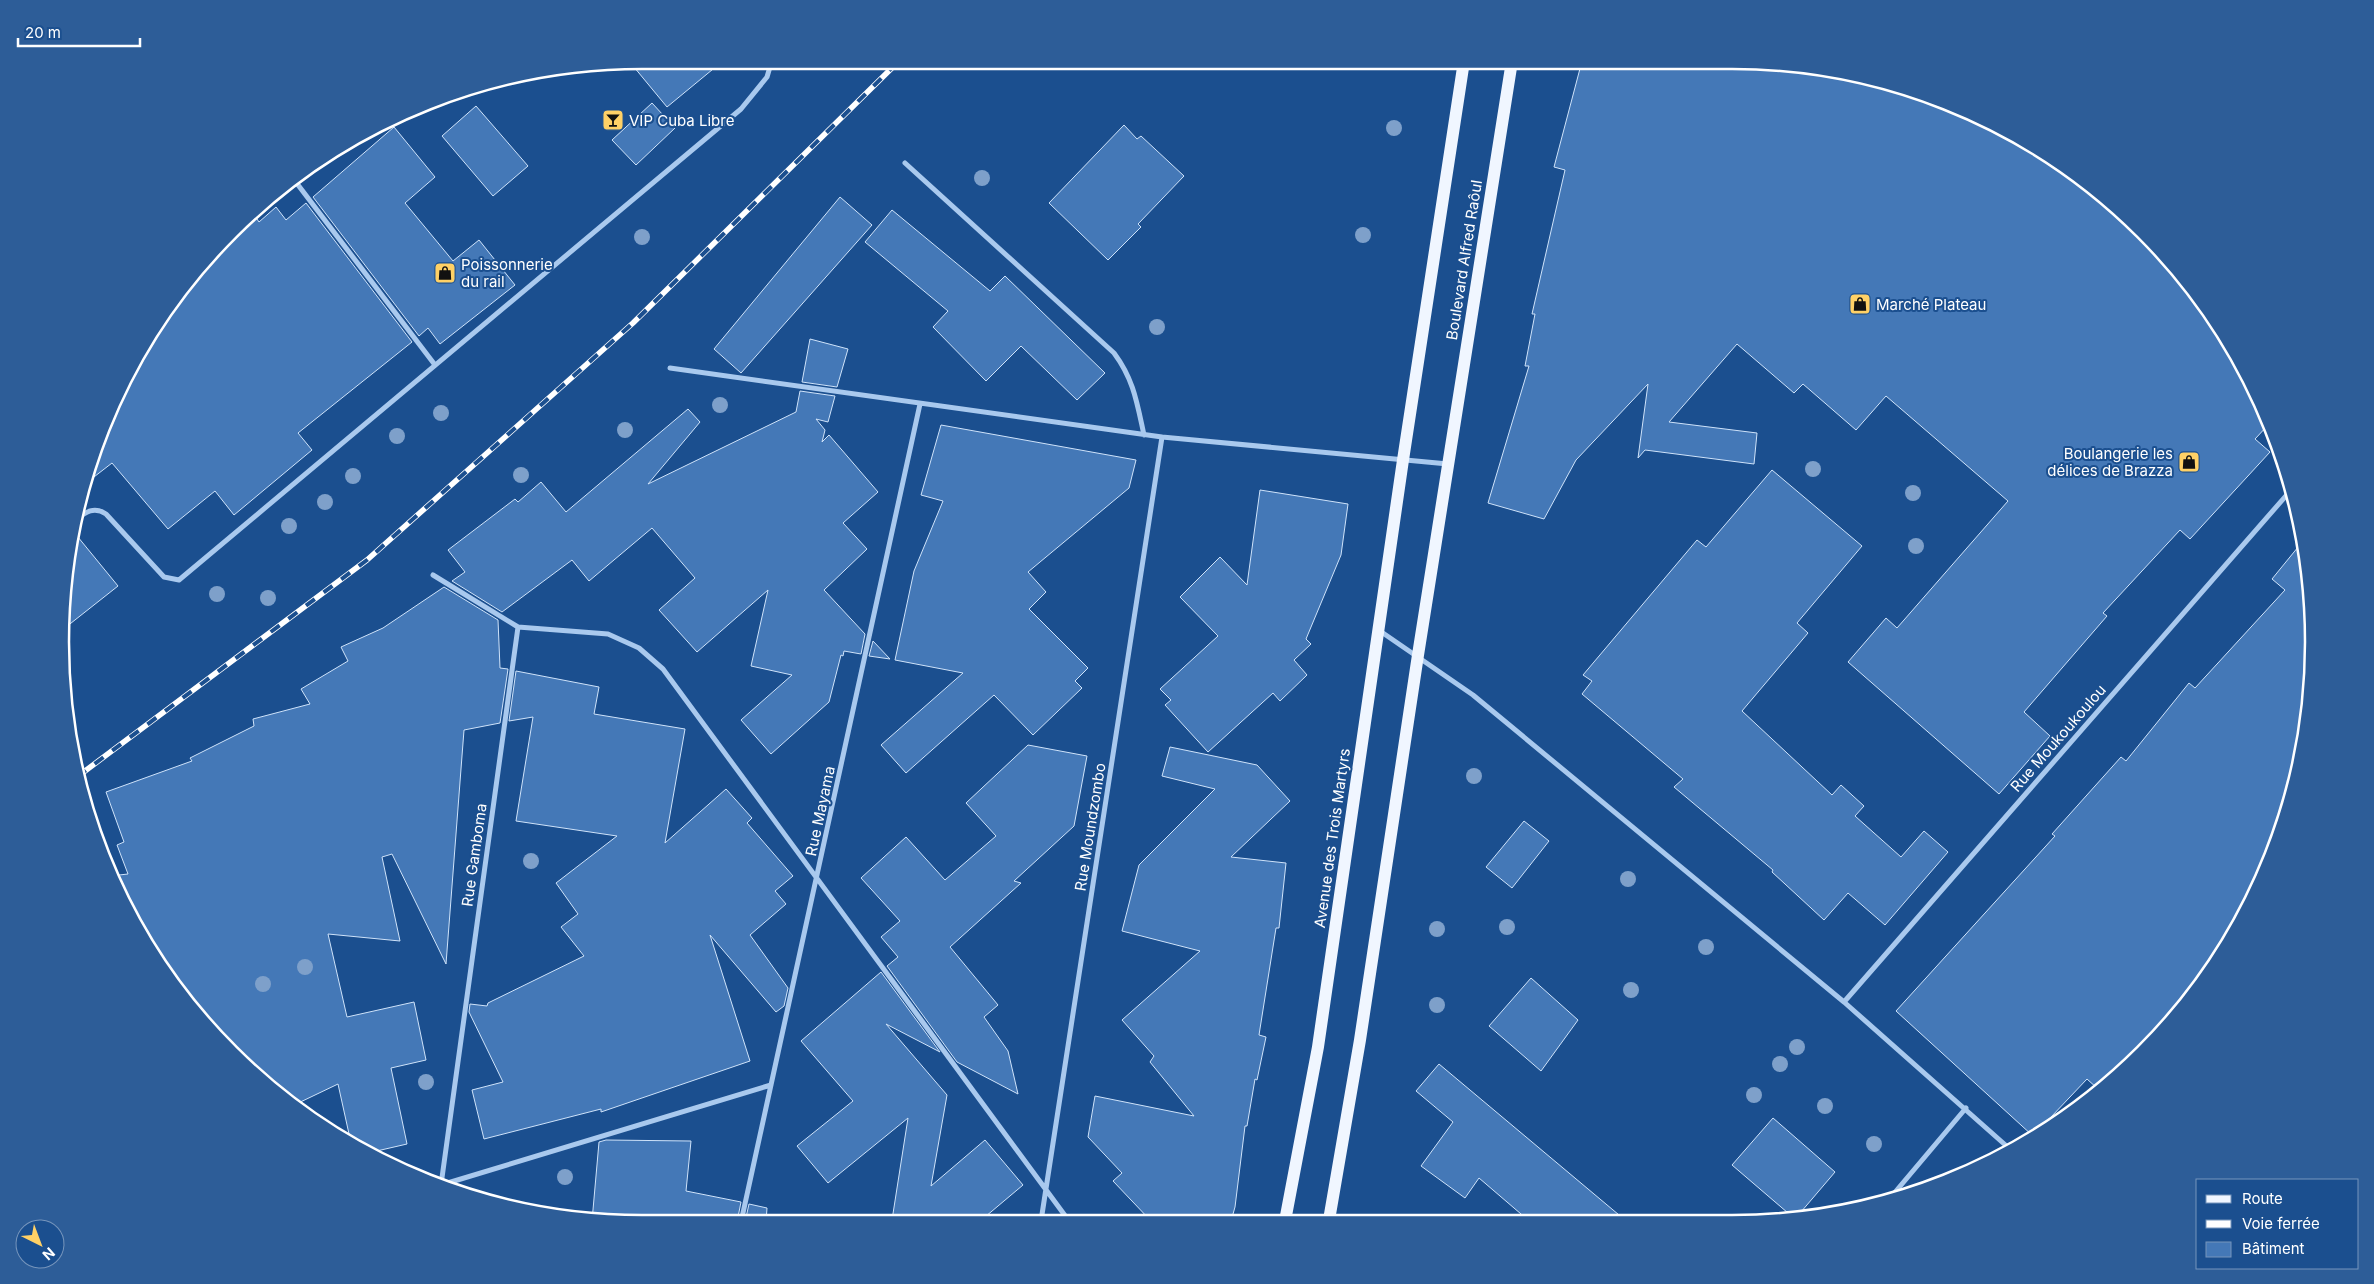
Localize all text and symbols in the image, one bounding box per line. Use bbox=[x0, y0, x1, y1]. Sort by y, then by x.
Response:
scale bar bbox=[18, 15, 140, 47]
text: 20 m bbox=[25, 23, 61, 42]
bar icon: VIP Cuba Libre bbox=[601, 108, 625, 132]
place label: VIP Cuba Libre bbox=[629, 111, 734, 130]
street label: Boulevard Alfred Raôul bbox=[1442, 179, 1486, 341]
place label: Poissonnerie du rail bbox=[461, 255, 553, 291]
shop icon: Poissonnerie du rail bbox=[433, 261, 457, 285]
shop icon: Marché Plateau bbox=[1848, 292, 1872, 316]
place label: Marché Plateau bbox=[1876, 295, 1986, 314]
place label: Boulangerie les délices de Brazza bbox=[2047, 444, 2173, 480]
shop icon: Boulangerie les délices de Brazza bbox=[2177, 450, 2201, 474]
street label: Rue Moukoukoulou bbox=[2006, 680, 2110, 796]
street label: Avenue des Trois Martyrs bbox=[1310, 747, 1354, 929]
street label: Rue Moundzombo bbox=[1071, 762, 1109, 892]
street label: Rue Mayama bbox=[801, 764, 839, 858]
street label: Rue Gamboma bbox=[457, 802, 491, 908]
legend bbox=[2196, 1179, 2359, 1269]
text: Route bbox=[2242, 1189, 2283, 1208]
text: Voie ferrée bbox=[2242, 1214, 2320, 1233]
north arrow bbox=[15, 1219, 65, 1269]
text: Bâtiment bbox=[2242, 1239, 2305, 1258]
text: N bbox=[39, 1244, 59, 1264]

